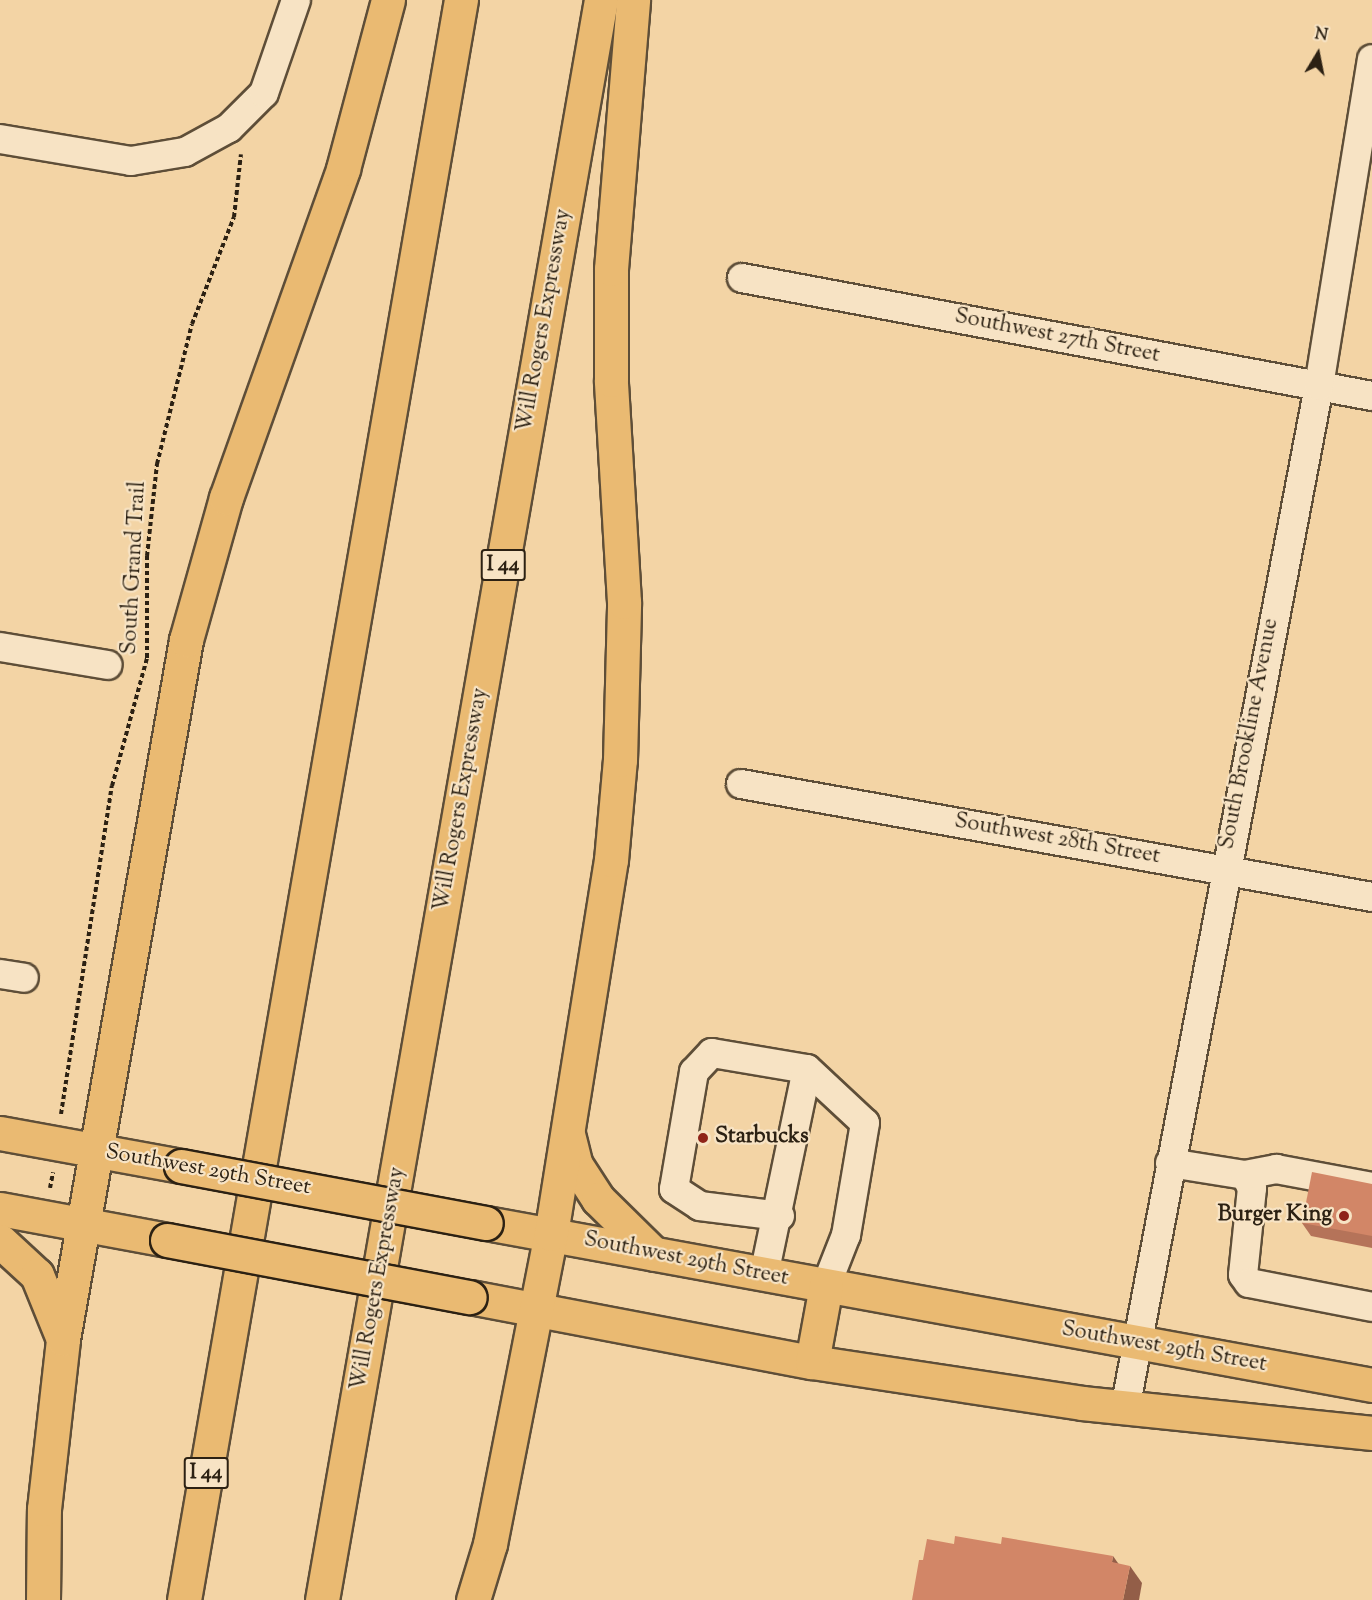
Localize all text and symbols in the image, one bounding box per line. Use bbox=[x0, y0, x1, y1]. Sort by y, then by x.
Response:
text: N bbox=[1313, 23, 1330, 48]
north arrow bbox=[1288, 24, 1348, 84]
street label: Will Rogers Expressway bbox=[512, 207, 578, 435]
street label: Southwest 27th Street bbox=[952, 304, 1162, 370]
street label: South Grand Trail bbox=[117, 481, 153, 655]
road number: I 44 bbox=[480, 547, 526, 583]
street label: South Brookline Avenue bbox=[1215, 616, 1285, 852]
street label: Will Rogers Expressway bbox=[429, 686, 495, 914]
street label: Southwest 28th Street bbox=[952, 809, 1162, 871]
place label: Starbucks bbox=[715, 1125, 809, 1151]
marker: Starbucks bbox=[696, 1131, 710, 1145]
street label: Southwest 29th Street bbox=[103, 1140, 313, 1202]
street label: Will Rogers Expressway bbox=[346, 1165, 412, 1393]
place label: Burger King bbox=[1218, 1203, 1332, 1229]
marker: Burger King bbox=[1337, 1209, 1351, 1223]
street label: Southwest 29th Street bbox=[582, 1227, 790, 1293]
street label: Southwest 29th Street bbox=[1059, 1317, 1269, 1379]
road number: I 44 bbox=[184, 1455, 228, 1491]

